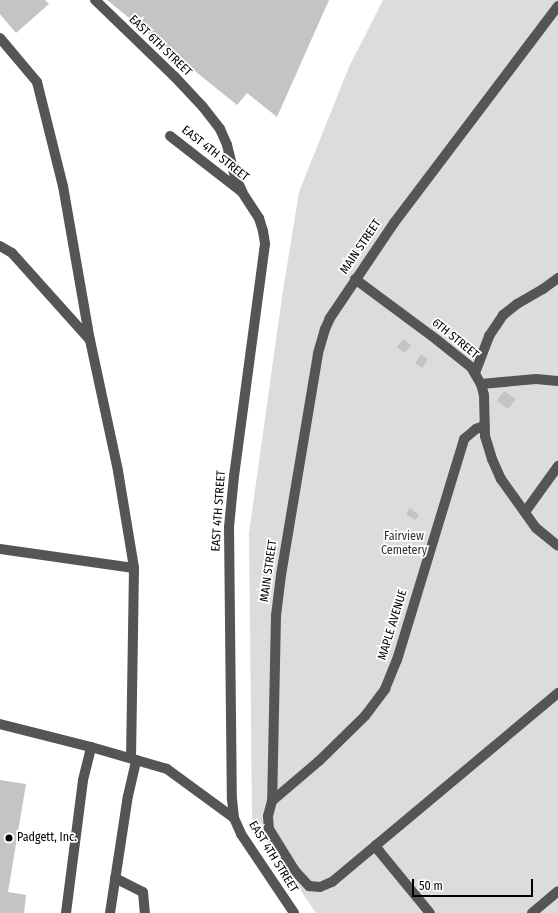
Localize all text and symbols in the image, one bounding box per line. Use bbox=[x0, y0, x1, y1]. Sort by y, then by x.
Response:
street label: EAST 6TH STREET bbox=[126, 12, 194, 80]
street label: EAST 4TH STREET bbox=[178, 123, 252, 185]
street label: MAIN STREET bbox=[338, 217, 384, 277]
street label: 6TH STREET bbox=[429, 316, 481, 362]
street label: EAST 4TH STREET bbox=[209, 470, 229, 552]
park label: Fairview Cemetery bbox=[381, 530, 427, 558]
street label: MAIN STREET bbox=[258, 539, 280, 603]
street label: MAPLE AVENUE bbox=[375, 588, 411, 662]
street label: EAST 4TH STREET bbox=[245, 819, 301, 895]
place label: Padgett, Inc. bbox=[17, 831, 77, 845]
marker: Padgett, Inc. bbox=[4, 833, 14, 843]
scale bar bbox=[414, 871, 535, 897]
text: 50 m bbox=[419, 879, 443, 893]

